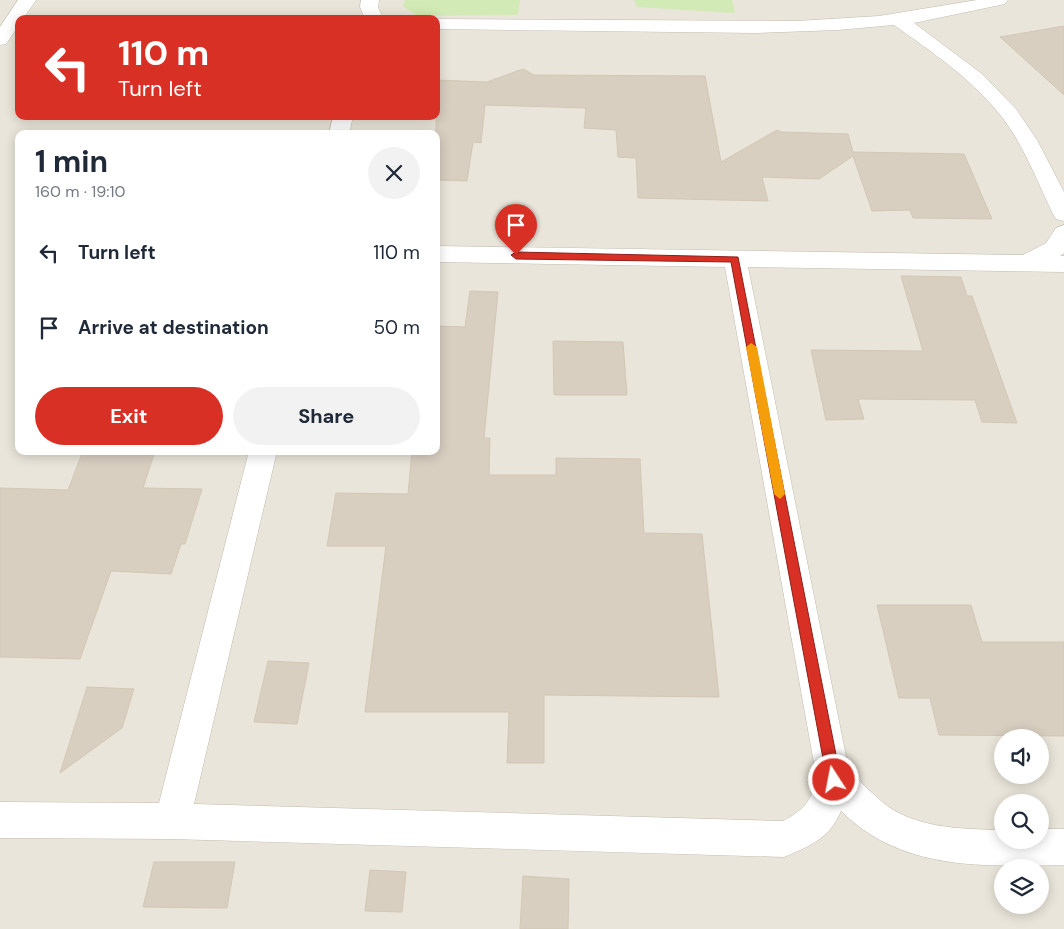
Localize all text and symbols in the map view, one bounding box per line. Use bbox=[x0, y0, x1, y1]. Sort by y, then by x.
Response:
text: 110 m bbox=[118, 30, 209, 76]
icon: left bbox=[35, 35, 100, 100]
text: Turn left bbox=[118, 74, 202, 103]
text: 1 min bbox=[35, 142, 108, 181]
button: close bbox=[368, 147, 420, 199]
text: 160 m · 19:10 bbox=[35, 181, 125, 202]
pin bbox=[495, 204, 537, 255]
icon: arrive bbox=[502, 211, 530, 239]
icon: left bbox=[35, 239, 63, 267]
text: Turn left bbox=[78, 240, 156, 265]
text: 110 m bbox=[373, 240, 420, 265]
icon: arrive bbox=[35, 314, 63, 342]
text: Arrive at destination bbox=[78, 315, 269, 340]
text: 50 m bbox=[373, 315, 420, 340]
button: Exit bbox=[35, 387, 223, 445]
button: Share bbox=[233, 387, 420, 445]
map controls bbox=[994, 729, 1049, 914]
button: sound bbox=[994, 729, 1049, 784]
position arrow bbox=[807, 753, 859, 805]
button: search bbox=[994, 794, 1049, 849]
button: layers bbox=[994, 859, 1049, 914]

